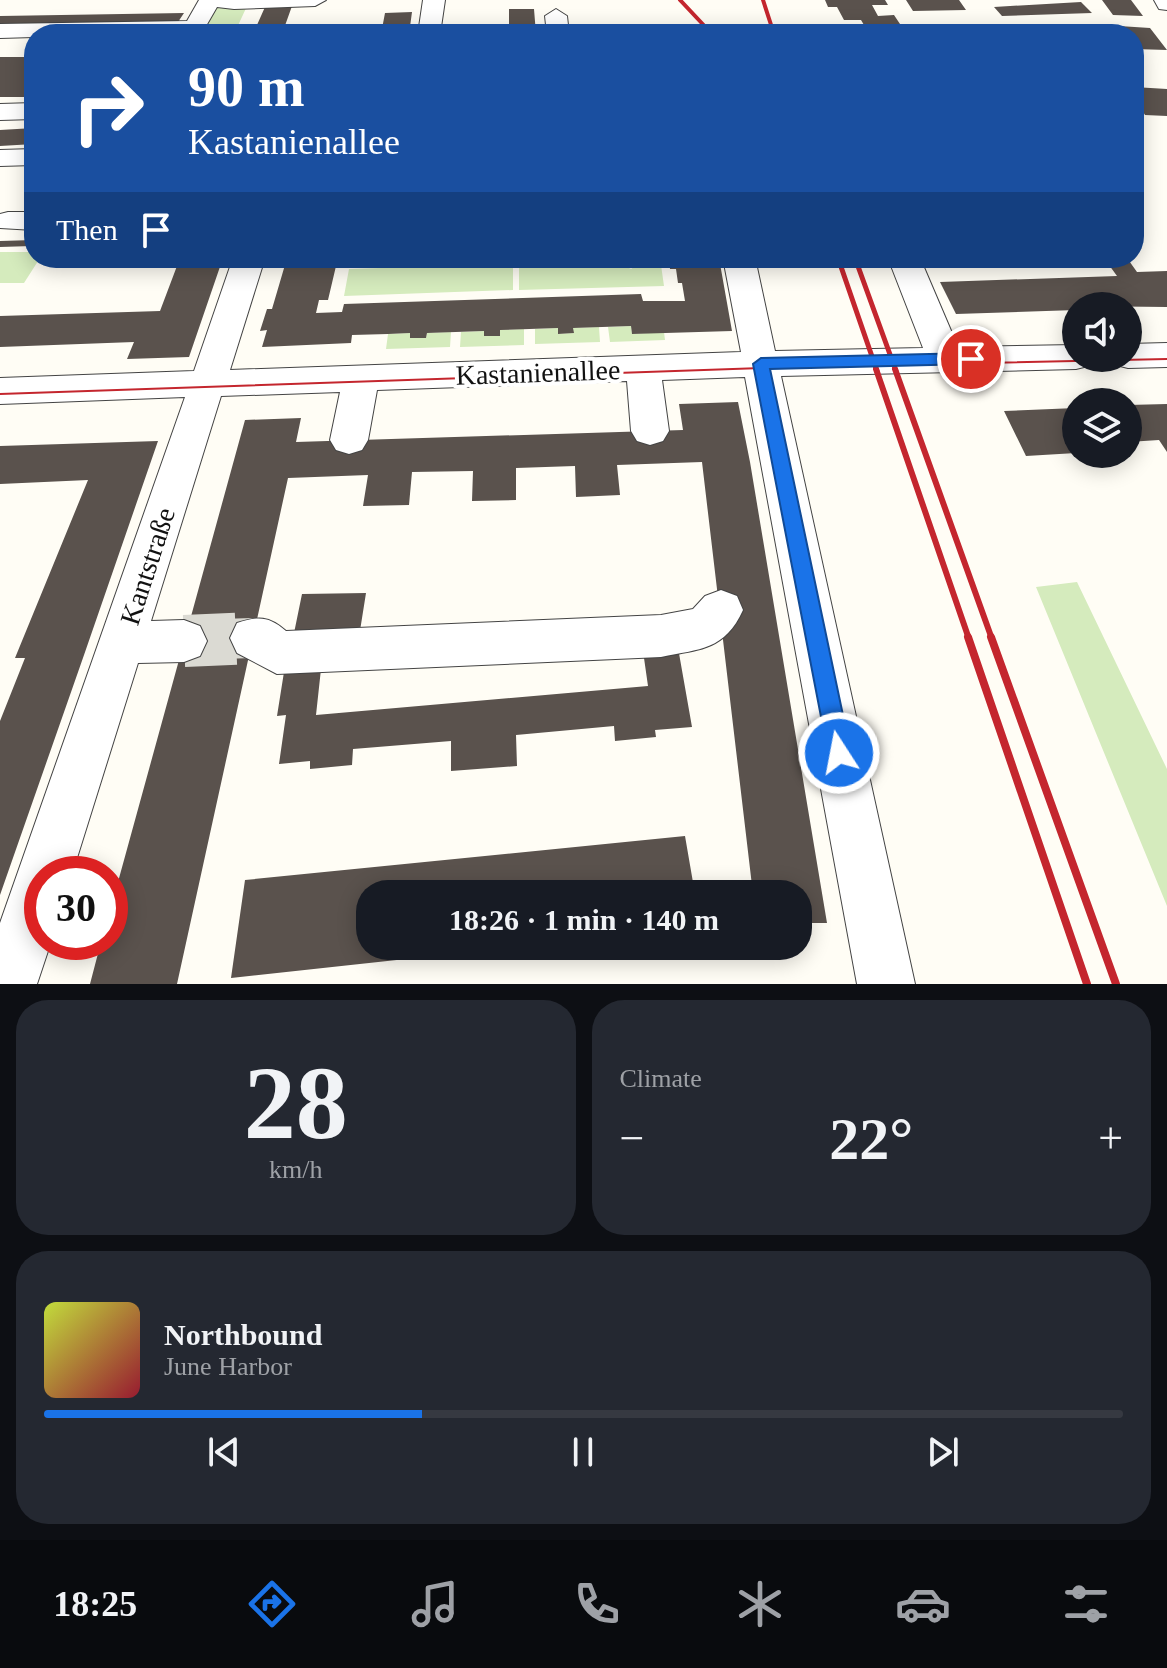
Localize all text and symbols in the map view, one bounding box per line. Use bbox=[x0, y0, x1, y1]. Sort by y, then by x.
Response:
icon: right bbox=[56, 56, 160, 160]
text: 90 m bbox=[188, 56, 305, 118]
text: Kastanienallee bbox=[188, 122, 400, 162]
icon: arrive bbox=[134, 208, 178, 252]
text: Then bbox=[56, 213, 118, 246]
map controls bbox=[1062, 292, 1142, 468]
button: sound bbox=[1062, 292, 1142, 372]
pin bbox=[937, 325, 1005, 393]
icon: arrive bbox=[949, 337, 993, 381]
street label: Kastanienallee bbox=[455, 354, 621, 391]
button: layers bbox=[1062, 388, 1142, 468]
street label: Kantstraße bbox=[114, 504, 181, 629]
position arrow bbox=[797, 711, 881, 795]
speed limit sign: 30 bbox=[24, 856, 128, 960]
text: 18:26 · 1 min · 140 m bbox=[449, 903, 719, 936]
text: 28 bbox=[244, 1045, 348, 1160]
text: Climate bbox=[620, 1064, 702, 1093]
text: 22° bbox=[829, 1106, 913, 1172]
text: − bbox=[620, 1114, 644, 1163]
text: + bbox=[1098, 1114, 1123, 1163]
text: km/h bbox=[269, 1155, 322, 1184]
text: Northbound bbox=[164, 1318, 322, 1351]
text: June Harbor bbox=[164, 1352, 292, 1381]
icon: previous bbox=[202, 1430, 246, 1474]
icon: pause bbox=[561, 1430, 605, 1474]
icon: next bbox=[921, 1430, 965, 1474]
icon: directions bbox=[244, 1576, 300, 1632]
icon: music bbox=[407, 1576, 463, 1632]
icon: phone bbox=[569, 1576, 625, 1632]
icon: climate bbox=[732, 1576, 788, 1632]
icon: car bbox=[895, 1576, 951, 1632]
icon: filters bbox=[1058, 1576, 1114, 1632]
text: 18:25 bbox=[53, 1584, 137, 1624]

